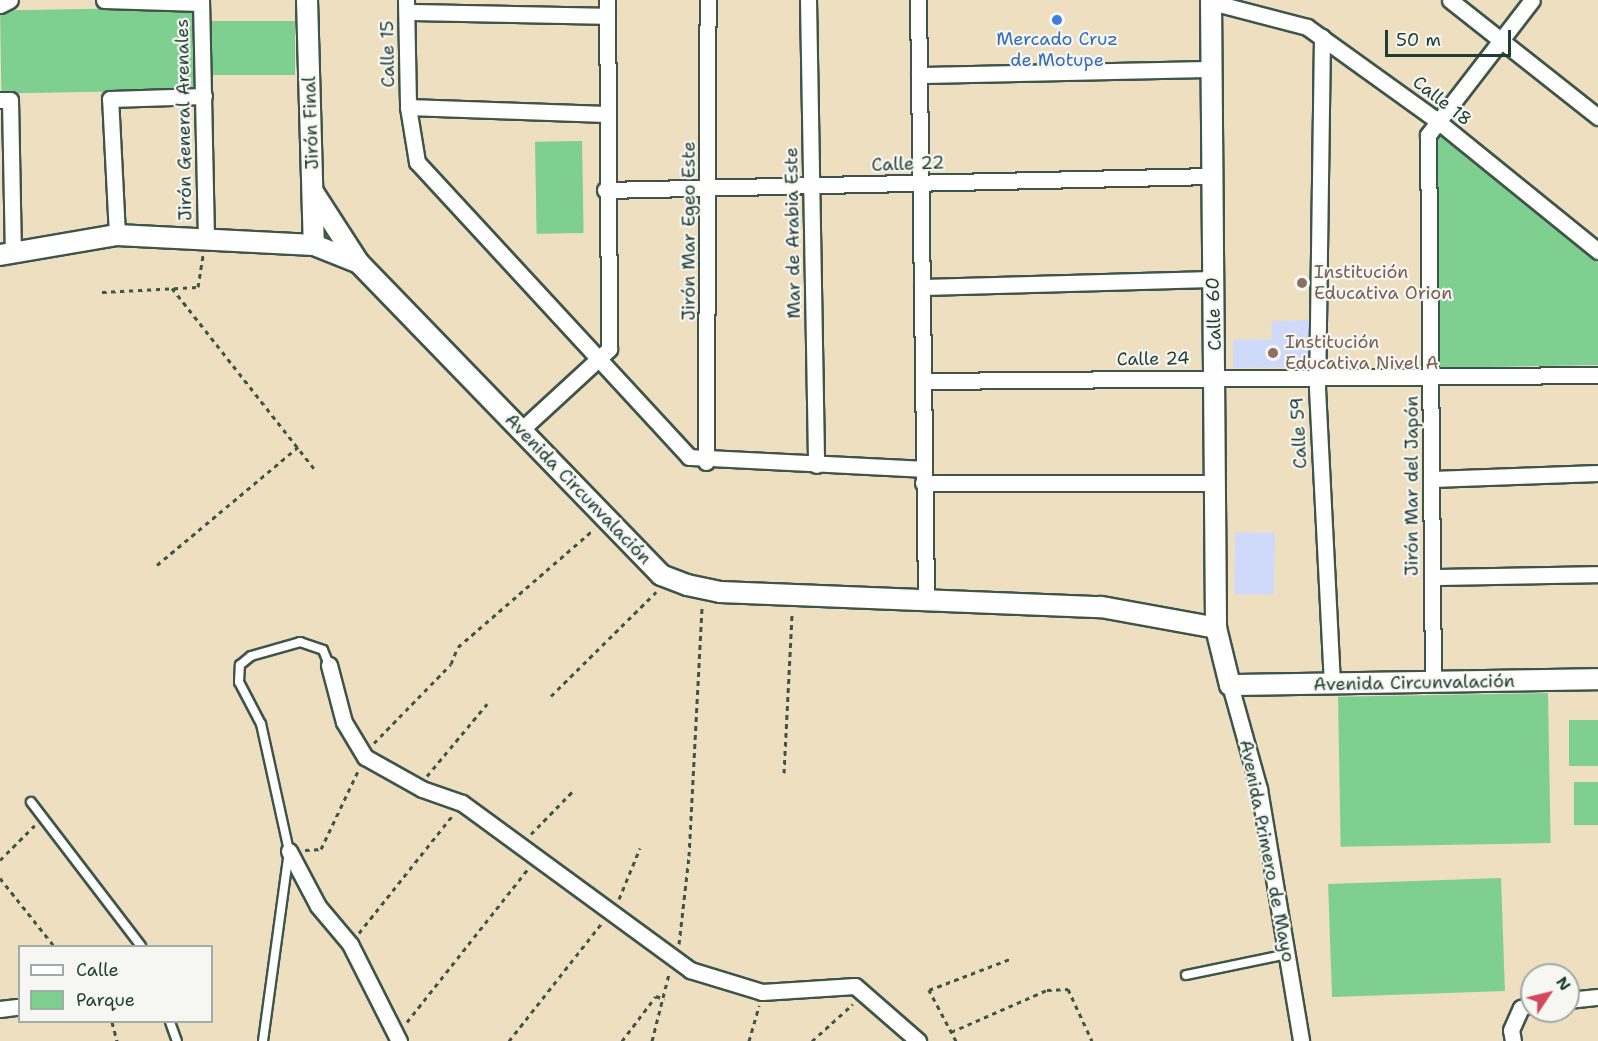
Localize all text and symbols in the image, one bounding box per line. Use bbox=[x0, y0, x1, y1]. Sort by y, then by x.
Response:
marker: Mercado Cruz de Motupe bbox=[1050, 13, 1064, 27]
scale bar bbox=[1388, 18, 1514, 56]
street label: Jirón General Arenales bbox=[171, 19, 197, 221]
street label: Calle 15 bbox=[377, 20, 399, 88]
text: 50 m bbox=[1396, 28, 1441, 52]
place label: Mercado Cruz de Motupe bbox=[996, 29, 1118, 72]
street label: Calle 18 bbox=[1408, 71, 1476, 131]
street label: Jirón Final bbox=[299, 76, 323, 170]
street label: Jirón Mar Egeo Este bbox=[678, 141, 700, 321]
street label: Mar de Arabia Este bbox=[781, 147, 805, 319]
street label: Calle 22 bbox=[871, 152, 945, 176]
place label: Institución Educativa Orion bbox=[1314, 262, 1452, 304]
marker: Institución Educativa Orion bbox=[1295, 276, 1309, 290]
street label: Calle 60 bbox=[1202, 277, 1226, 351]
place label: Institución Educativa Nivel A bbox=[1285, 332, 1438, 374]
marker: Institución Educativa Nivel A bbox=[1266, 346, 1280, 360]
street label: Calle 24 bbox=[1116, 348, 1190, 370]
street label: Jirón Mar del Japón bbox=[1401, 396, 1423, 576]
street label: Calle 59 bbox=[1286, 397, 1312, 469]
street label: Avenida Circunvalación bbox=[500, 409, 656, 569]
street label: Avenida Circunvalación bbox=[1313, 670, 1515, 696]
street label: Avenida Primero de Mayo bbox=[1235, 738, 1299, 964]
legend bbox=[18, 945, 213, 1023]
text: Calle bbox=[76, 958, 119, 982]
north arrow bbox=[1520, 963, 1580, 1023]
text: N bbox=[1551, 972, 1576, 995]
text: Parque bbox=[76, 988, 135, 1012]

